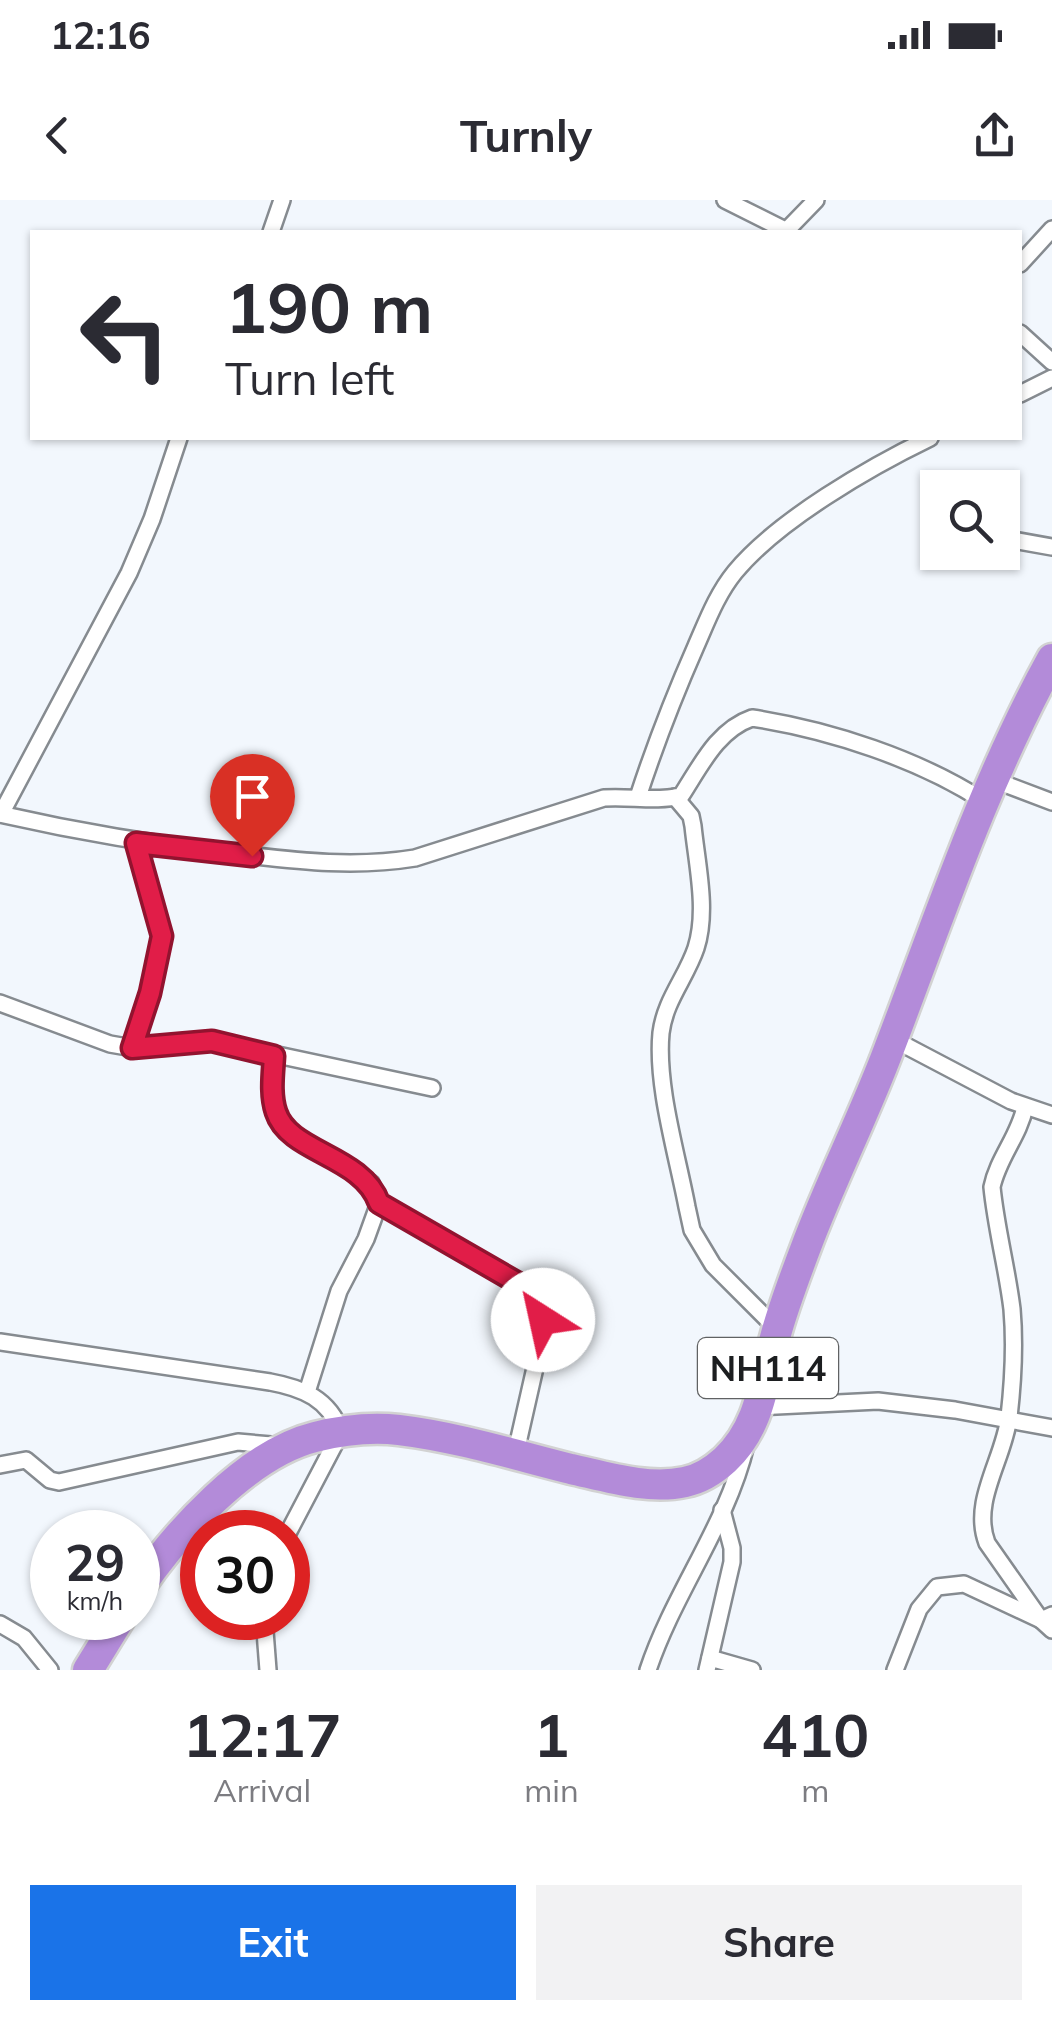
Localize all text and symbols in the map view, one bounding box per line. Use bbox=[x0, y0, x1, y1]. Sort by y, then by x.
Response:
text: 12:16 bbox=[50, 11, 151, 59]
text: Turnly bbox=[460, 107, 592, 163]
icon: back bbox=[30, 108, 85, 163]
icon: share bbox=[967, 108, 1022, 163]
text: 190 m bbox=[225, 263, 433, 351]
icon: left bbox=[60, 270, 190, 400]
text: Turn left bbox=[225, 350, 394, 406]
map controls bbox=[920, 470, 1020, 570]
button: search bbox=[920, 470, 1020, 570]
pin bbox=[210, 754, 295, 857]
icon: arrive bbox=[225, 769, 280, 824]
position arrow bbox=[491, 1268, 595, 1372]
road number: NH114 bbox=[698, 1338, 838, 1398]
speed limit sign: 30 bbox=[180, 1510, 310, 1640]
text: 29 bbox=[65, 1531, 125, 1594]
text: km/h bbox=[67, 1585, 123, 1616]
text: 12:17 bbox=[183, 1697, 342, 1772]
text: 1 bbox=[533, 1697, 569, 1772]
text: 410 bbox=[761, 1697, 869, 1772]
text: Arrival bbox=[213, 1770, 311, 1810]
text: min bbox=[524, 1770, 579, 1810]
text: m bbox=[801, 1770, 829, 1810]
button: Exit bbox=[30, 1885, 516, 2000]
button: Share bbox=[536, 1885, 1022, 2000]

